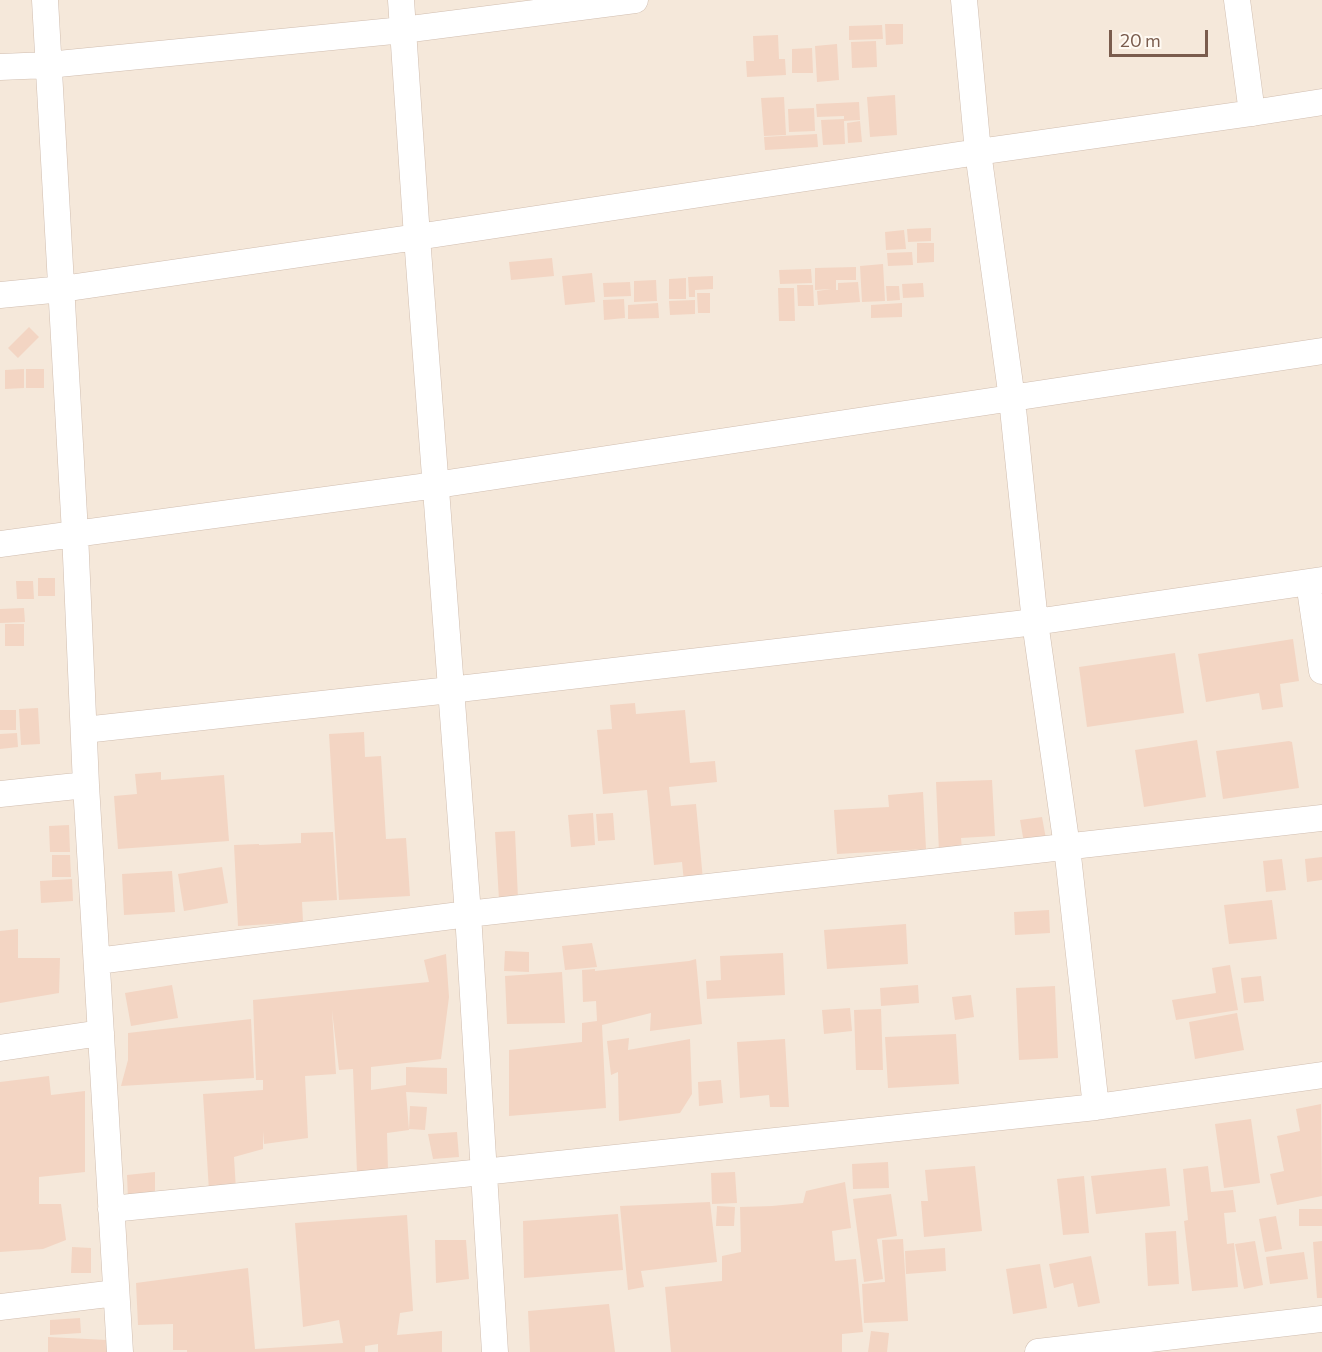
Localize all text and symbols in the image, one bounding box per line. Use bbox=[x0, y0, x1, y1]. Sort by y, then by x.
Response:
scale bar bbox=[1112, 18, 1211, 56]
text: 20 m bbox=[1120, 29, 1161, 51]

